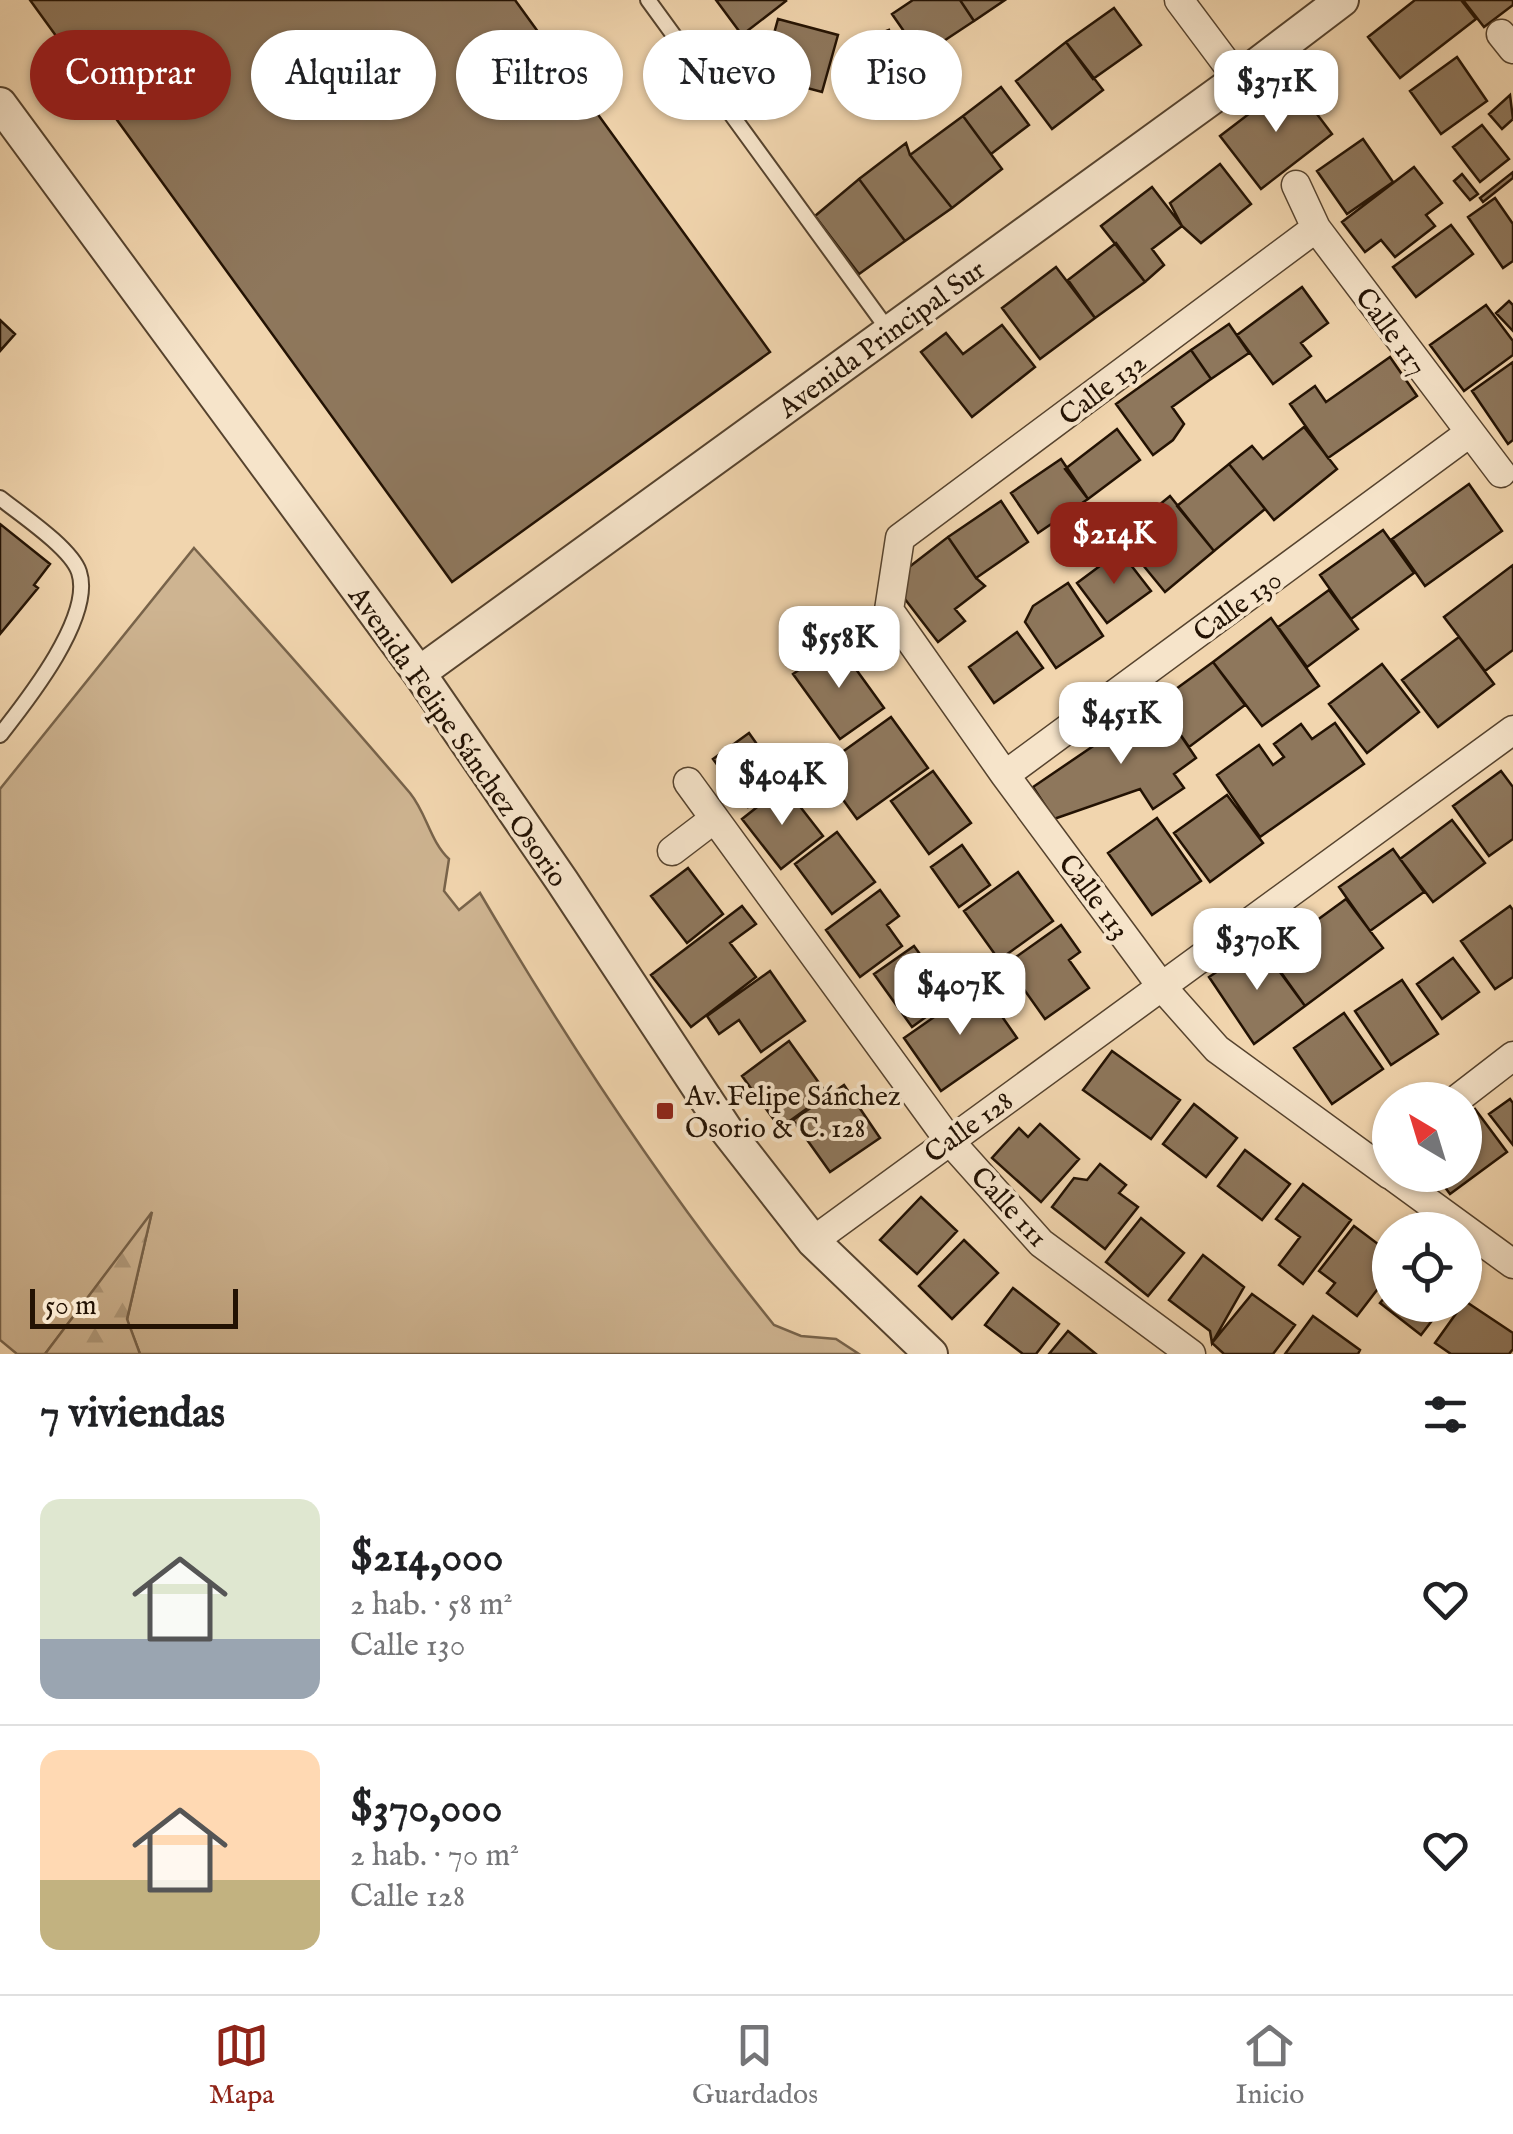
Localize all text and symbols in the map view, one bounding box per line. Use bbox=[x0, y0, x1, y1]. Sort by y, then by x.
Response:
chip: Comprar bbox=[30, 30, 231, 120]
chip: Alquilar bbox=[251, 30, 436, 120]
chip: Filtros bbox=[456, 30, 623, 120]
chip: Nuevo bbox=[643, 30, 811, 120]
chip: Piso bbox=[831, 30, 962, 120]
pin: $371K bbox=[1206, 50, 1346, 135]
text: $371K bbox=[1236, 62, 1316, 103]
street label: Avenida Principal Sur bbox=[771, 253, 993, 427]
street label: Calle 117 bbox=[1346, 282, 1434, 383]
street label: Calle 132 bbox=[1053, 346, 1154, 434]
pin: $214K bbox=[1044, 502, 1184, 587]
text: $214K bbox=[1072, 514, 1156, 555]
street label: Calle 130 bbox=[1187, 563, 1290, 651]
street label: Avenida Felipe Sánchez Osorio bbox=[339, 579, 574, 895]
pin: $558K bbox=[769, 606, 909, 691]
text: $558K bbox=[801, 618, 877, 659]
pin: $451K bbox=[1051, 682, 1191, 767]
text: $451K bbox=[1081, 694, 1161, 735]
pin: $404K bbox=[712, 743, 852, 828]
text: $404K bbox=[738, 755, 826, 796]
street label: Calle 113 bbox=[1050, 848, 1136, 947]
pin: $370K bbox=[1187, 908, 1327, 993]
text: $370K bbox=[1215, 920, 1299, 961]
pin: $407K bbox=[890, 953, 1030, 1038]
text: $407K bbox=[916, 965, 1004, 1006]
place label: Av. Felipe Sánchez Osorio & C. 128 bbox=[684, 1080, 901, 1147]
north arrow bbox=[1372, 1082, 1482, 1192]
map controls bbox=[1372, 1082, 1482, 1322]
street label: Calle 128 bbox=[918, 1084, 1021, 1172]
marker: Av. Felipe Sánchez Osorio & C. 128 bbox=[654, 1100, 676, 1122]
street label: Calle 111 bbox=[962, 1160, 1054, 1255]
button: locate bbox=[1372, 1212, 1482, 1322]
scale bar bbox=[30, 1284, 238, 1328]
text: 50 m bbox=[45, 1289, 97, 1324]
icon: filters bbox=[1418, 1387, 1473, 1442]
text: 7 viviendas bbox=[40, 1388, 225, 1441]
text: $214,000 bbox=[350, 1532, 503, 1585]
icon: home bbox=[120, 1539, 240, 1659]
icon: heart bbox=[1418, 1572, 1473, 1627]
text: 2 hab. · 58 m² bbox=[350, 1585, 513, 1626]
text: Calle 130 bbox=[350, 1626, 465, 1667]
text: $370,000 bbox=[350, 1783, 502, 1836]
icon: home bbox=[120, 1790, 240, 1910]
icon: heart bbox=[1418, 1823, 1473, 1878]
text: 2 hab. · 70 m² bbox=[350, 1836, 519, 1877]
text: Calle 128 bbox=[350, 1877, 465, 1918]
tab: Mapa bbox=[209, 2018, 274, 2113]
tab: Guardados bbox=[692, 2018, 818, 2113]
tab: Inicio bbox=[1235, 2018, 1304, 2113]

